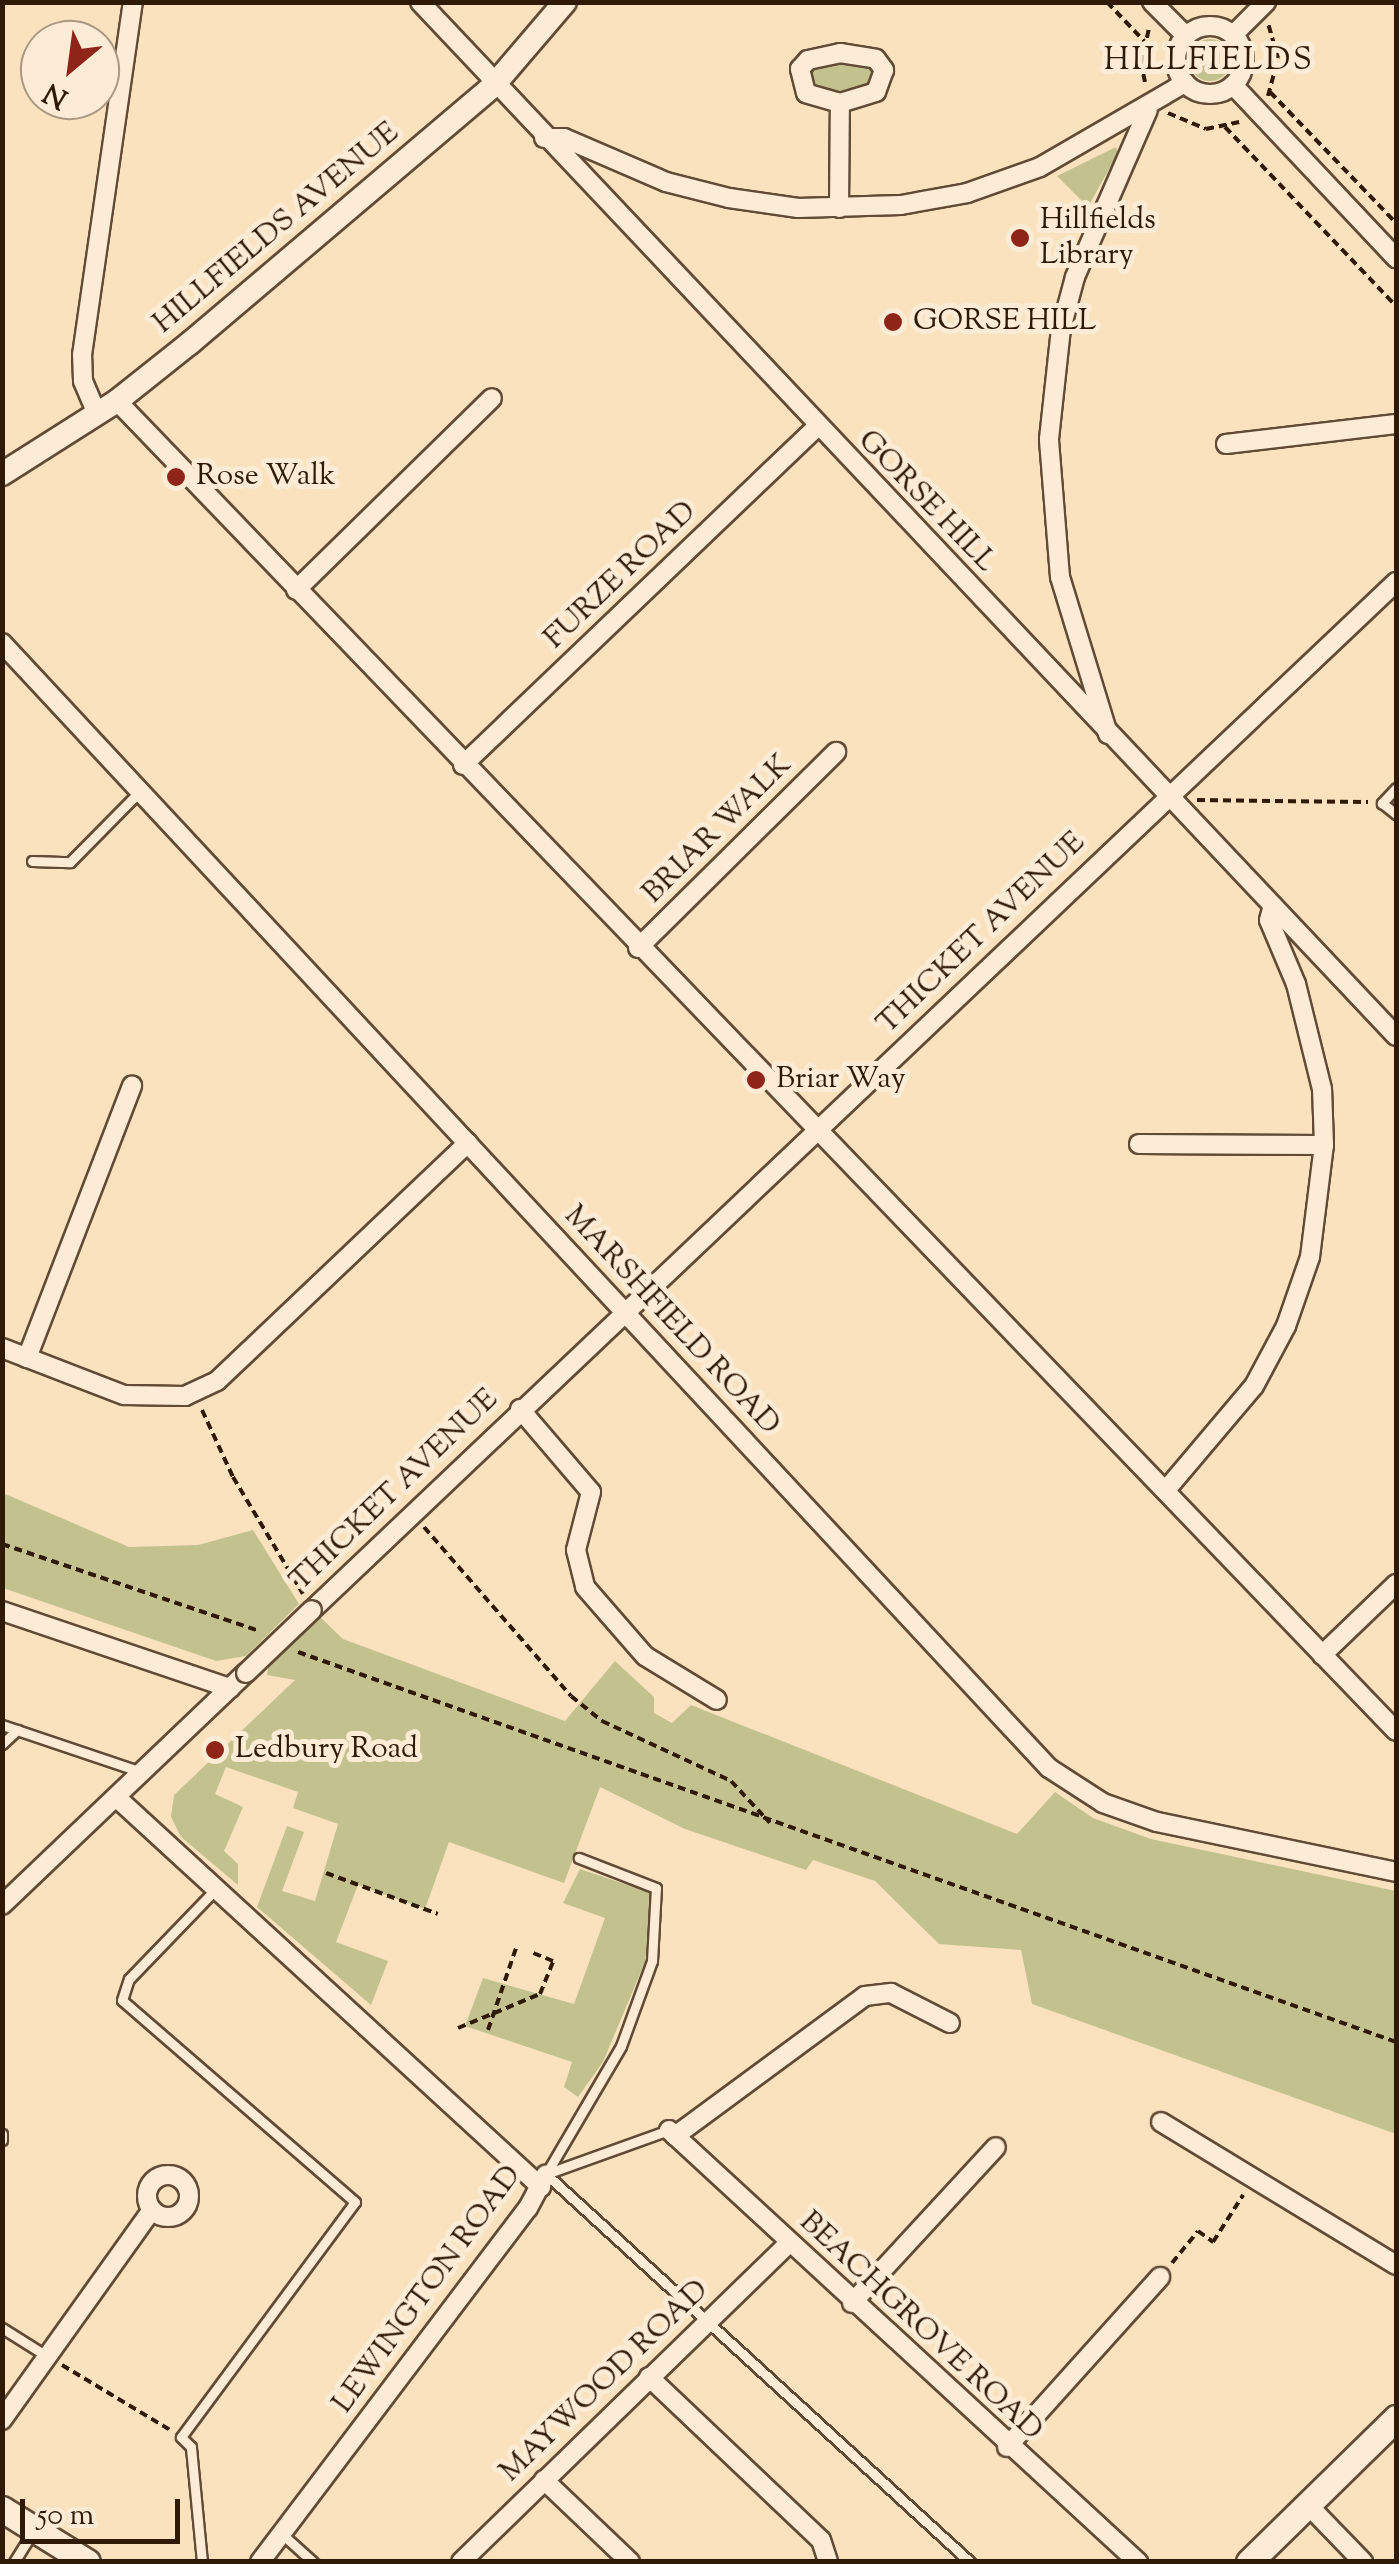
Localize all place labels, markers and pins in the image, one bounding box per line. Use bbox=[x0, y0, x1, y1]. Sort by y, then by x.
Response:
place label: Hillfields Library bbox=[1040, 203, 1156, 274]
marker: Hillfields Library bbox=[1009, 227, 1031, 249]
place label: GORSE HILL bbox=[913, 304, 1096, 340]
marker: GORSE HILL bbox=[882, 311, 904, 333]
place label: Rose Walk bbox=[196, 459, 336, 495]
marker: Rose Walk bbox=[165, 466, 187, 488]
place label: Briar Way bbox=[776, 1062, 906, 1098]
marker: Briar Way bbox=[745, 1069, 767, 1091]
place label: Ledbury Road bbox=[235, 1732, 418, 1768]
marker: Ledbury Road bbox=[204, 1739, 226, 1761]

